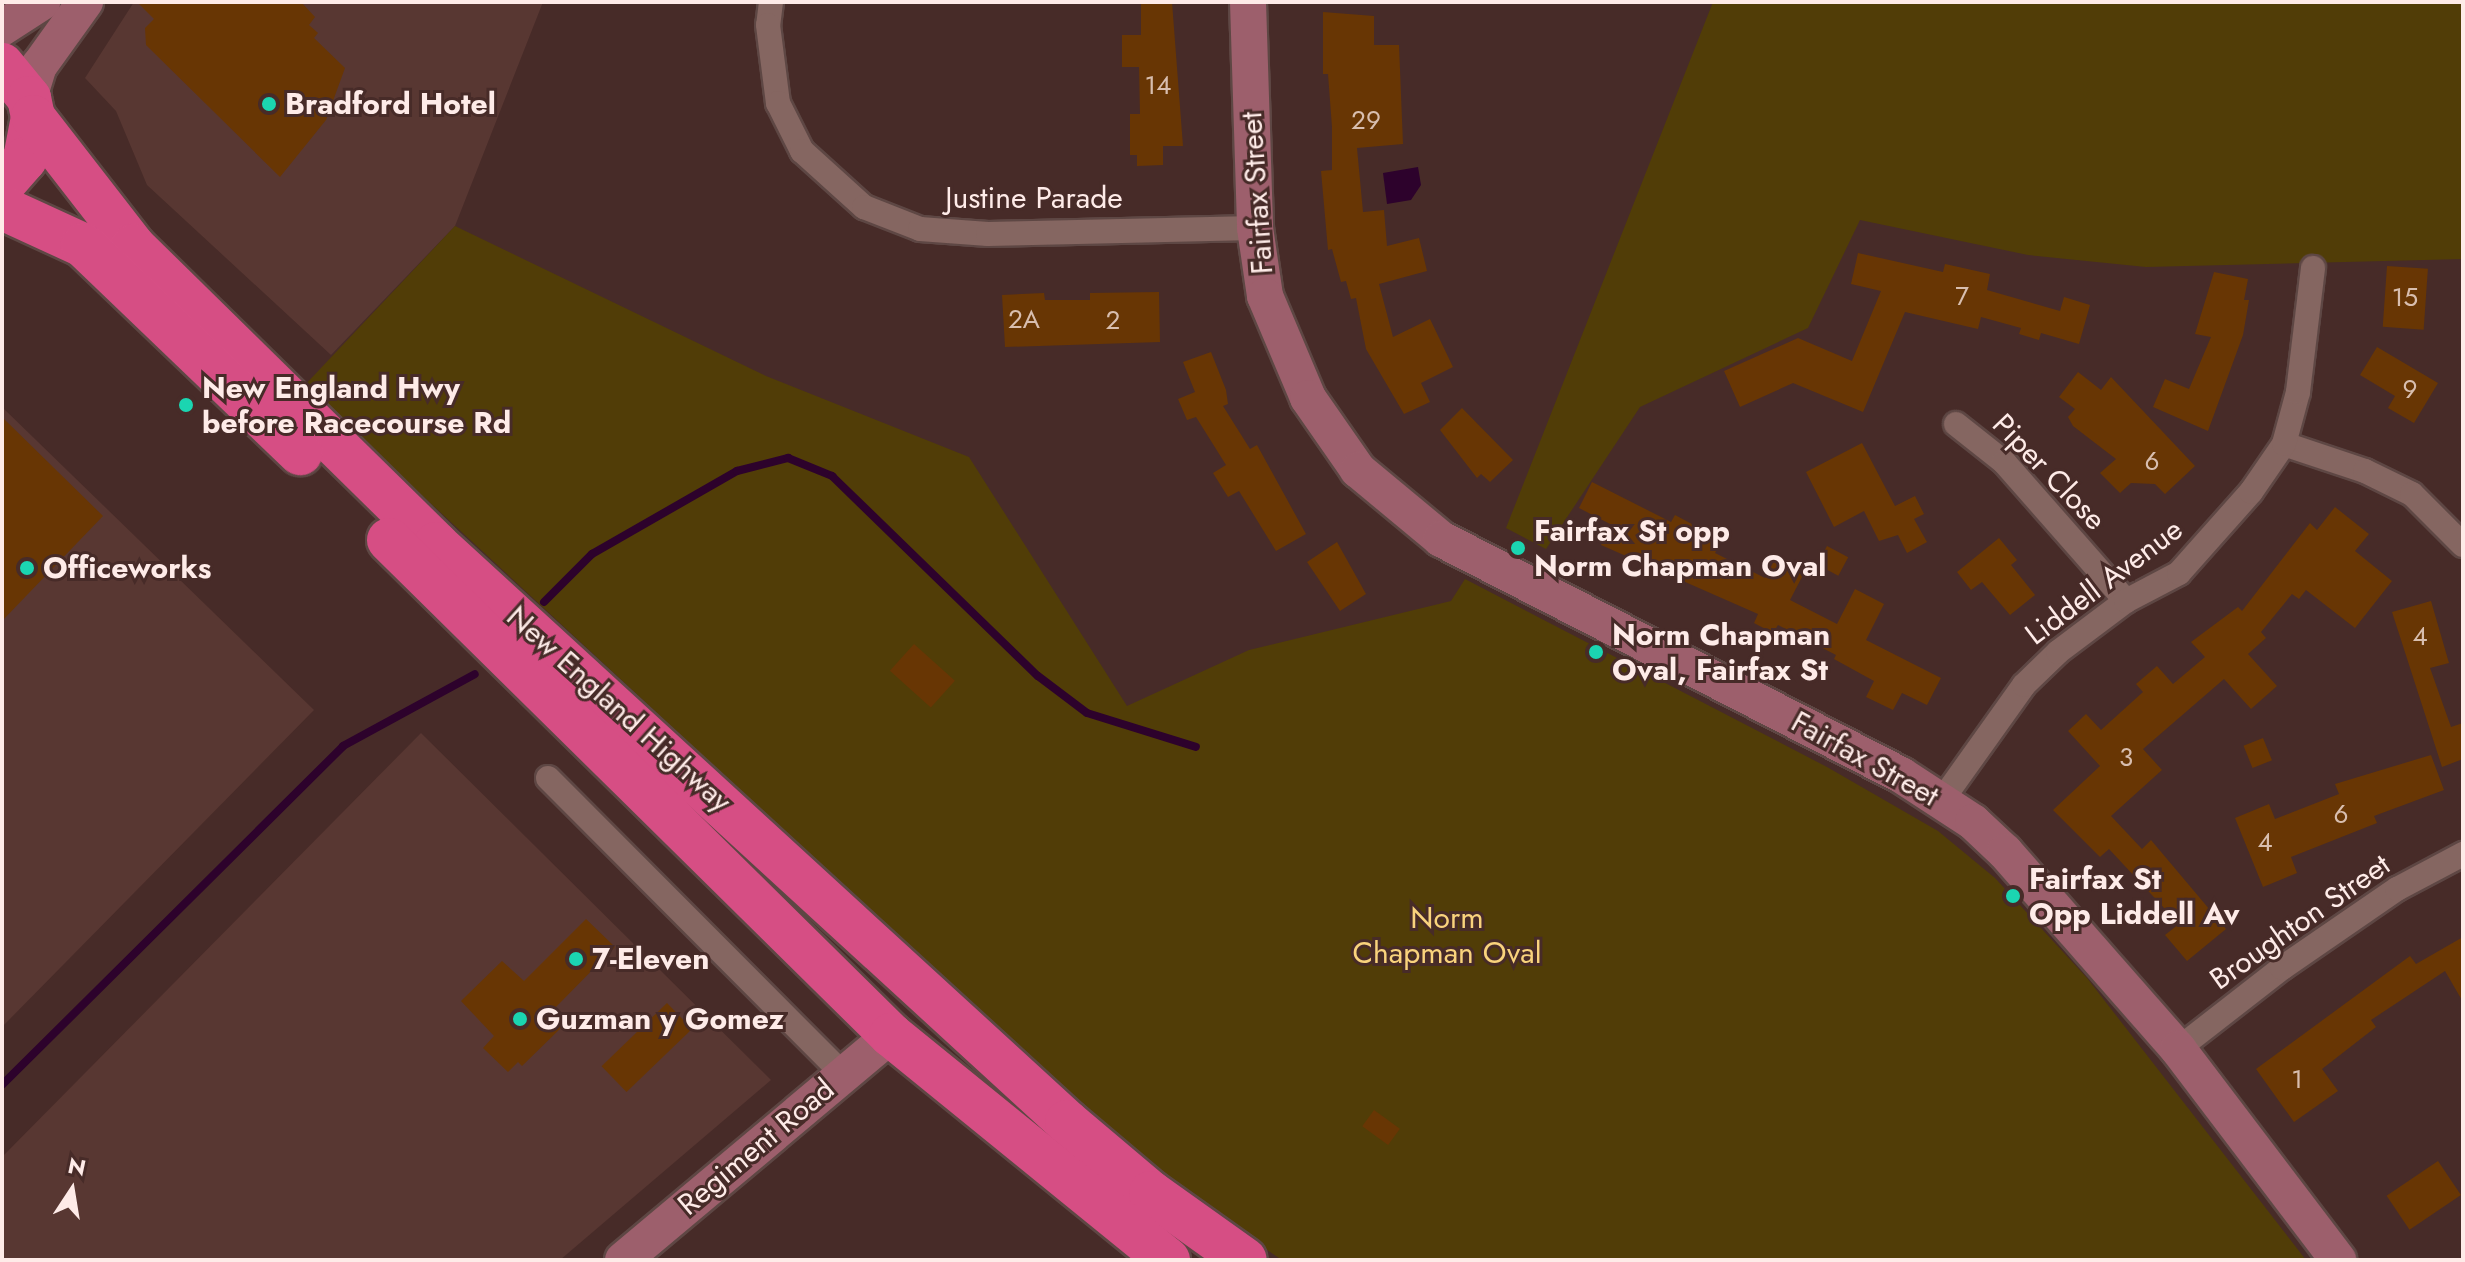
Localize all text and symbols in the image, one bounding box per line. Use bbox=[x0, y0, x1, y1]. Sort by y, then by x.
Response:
house number: 14 bbox=[1145, 70, 1171, 102]
place label: Bradford Hotel bbox=[285, 86, 496, 122]
marker: Bradford Hotel bbox=[260, 95, 278, 113]
house number: 29 bbox=[1351, 105, 1381, 137]
street label: Fairfax Street bbox=[1233, 111, 1281, 275]
street label: Justine Parade bbox=[945, 180, 1123, 216]
house number: 7 bbox=[1955, 281, 1969, 313]
house number: 15 bbox=[2392, 282, 2418, 314]
house number: 2A bbox=[1008, 304, 1040, 336]
house number: 2 bbox=[1106, 305, 1120, 337]
place label: New England Hwy before Racecourse Rd bbox=[202, 370, 511, 440]
house number: 9 bbox=[2403, 374, 2417, 406]
marker: New England Hwy before Racecourse Rd bbox=[177, 396, 195, 414]
street label: Piper Close bbox=[1985, 406, 2113, 538]
house number: 6 bbox=[2145, 446, 2159, 478]
street label: Liddell Avenue bbox=[2018, 511, 2190, 653]
place label: Fairfax St opp Norm Chapman Oval bbox=[1534, 513, 1826, 584]
marker: Fairfax St opp Norm Chapman Oval bbox=[1509, 539, 1527, 557]
place label: Officeworks bbox=[43, 550, 212, 586]
marker: Officeworks bbox=[18, 559, 36, 577]
street label: New England Highway bbox=[499, 599, 739, 819]
place label: Norm Chapman Oval, Fairfax St bbox=[1612, 617, 1830, 688]
house number: 4 bbox=[2412, 621, 2428, 653]
marker: Norm Chapman Oval, Fairfax St bbox=[1587, 643, 1605, 661]
street label: Fairfax Street bbox=[1785, 704, 1945, 814]
house number: 3 bbox=[2119, 742, 2133, 774]
house number: 6 bbox=[2334, 799, 2348, 831]
house number: 4 bbox=[2257, 827, 2273, 859]
street label: Broughton Street bbox=[2203, 847, 2397, 997]
place label: Fairfax St Opp Liddell Av bbox=[2029, 861, 2240, 932]
marker: Fairfax St Opp Liddell Av bbox=[2004, 887, 2022, 905]
park label: Norm Chapman Oval bbox=[1352, 900, 1542, 970]
place label: 7-Eleven bbox=[592, 941, 709, 977]
marker: 7-Eleven bbox=[567, 950, 585, 968]
place label: Guzman y Gomez bbox=[536, 1001, 784, 1037]
marker: Guzman y Gomez bbox=[511, 1010, 529, 1028]
house number: 1 bbox=[2291, 1064, 2303, 1096]
street label: Regiment Road bbox=[671, 1071, 841, 1223]
text: N bbox=[65, 1149, 89, 1184]
north arrow bbox=[32, 1150, 112, 1230]

